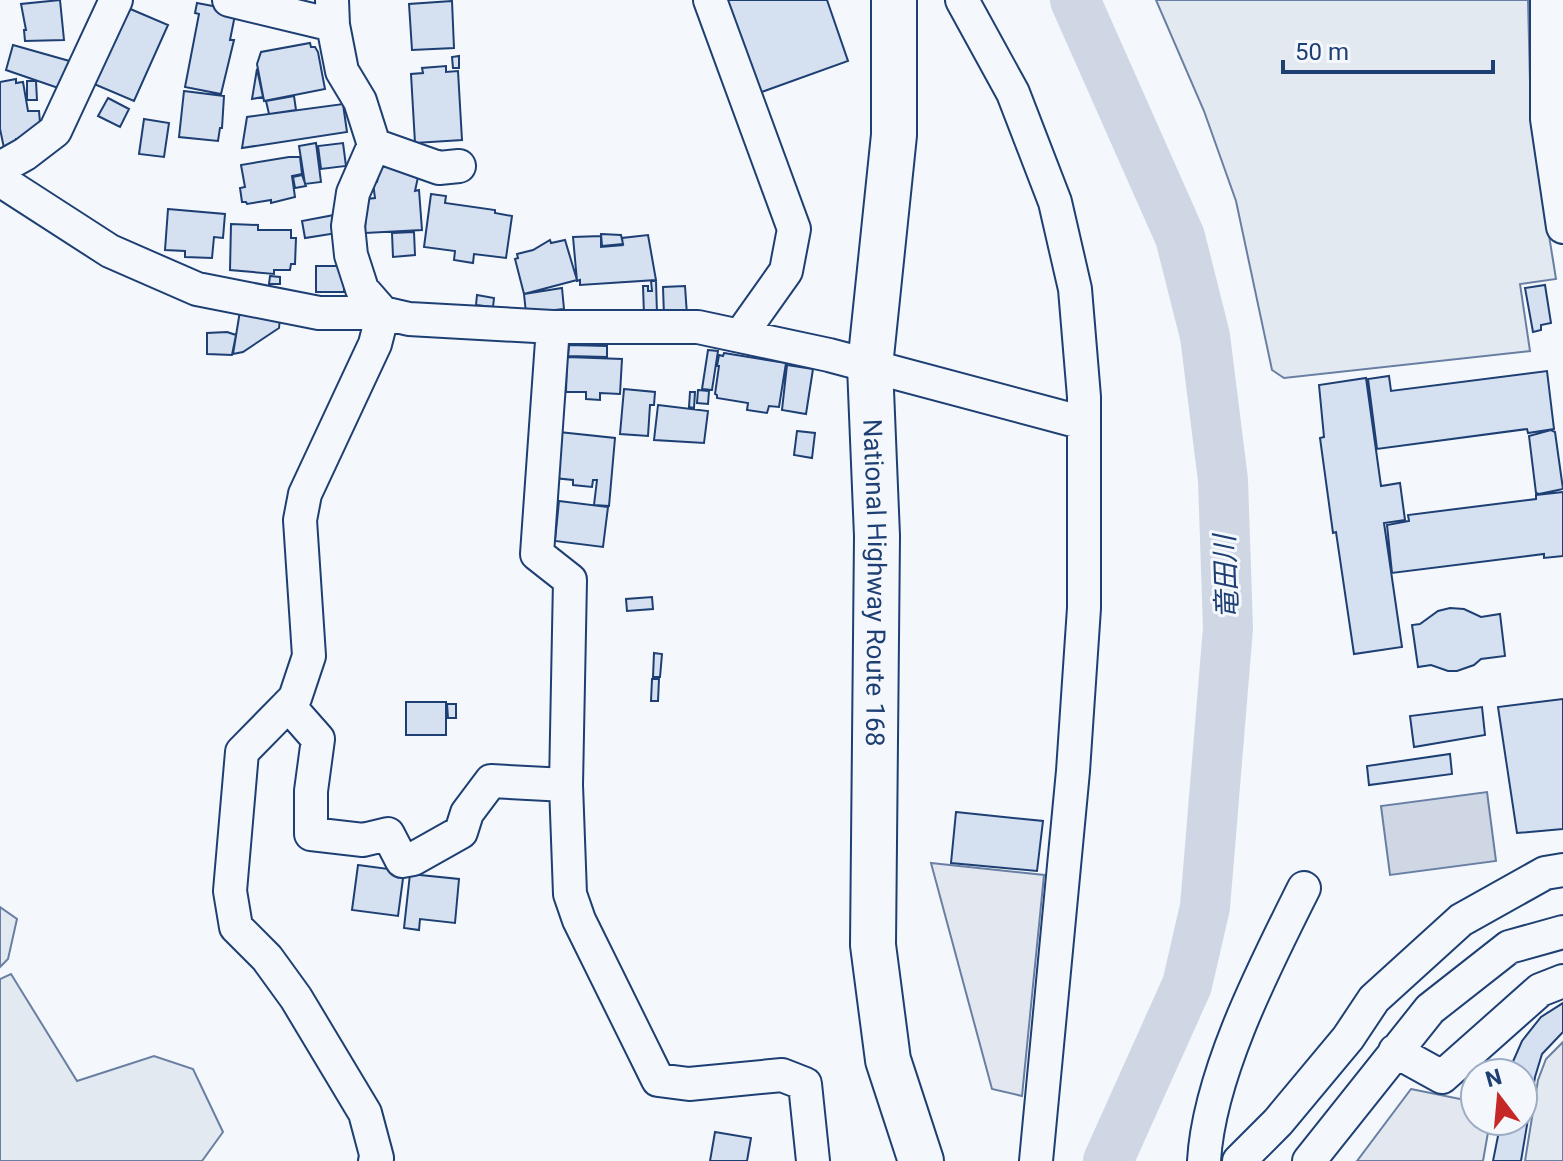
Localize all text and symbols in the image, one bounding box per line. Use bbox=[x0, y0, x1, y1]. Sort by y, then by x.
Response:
scale bar bbox=[1283, 24, 1493, 74]
text: 50 m bbox=[1295, 38, 1349, 66]
street label: National Highway Route 168 bbox=[857, 418, 892, 747]
water label: 竜田川 bbox=[1208, 531, 1244, 620]
north arrow bbox=[1459, 1057, 1539, 1137]
text: N bbox=[1483, 1064, 1505, 1092]

